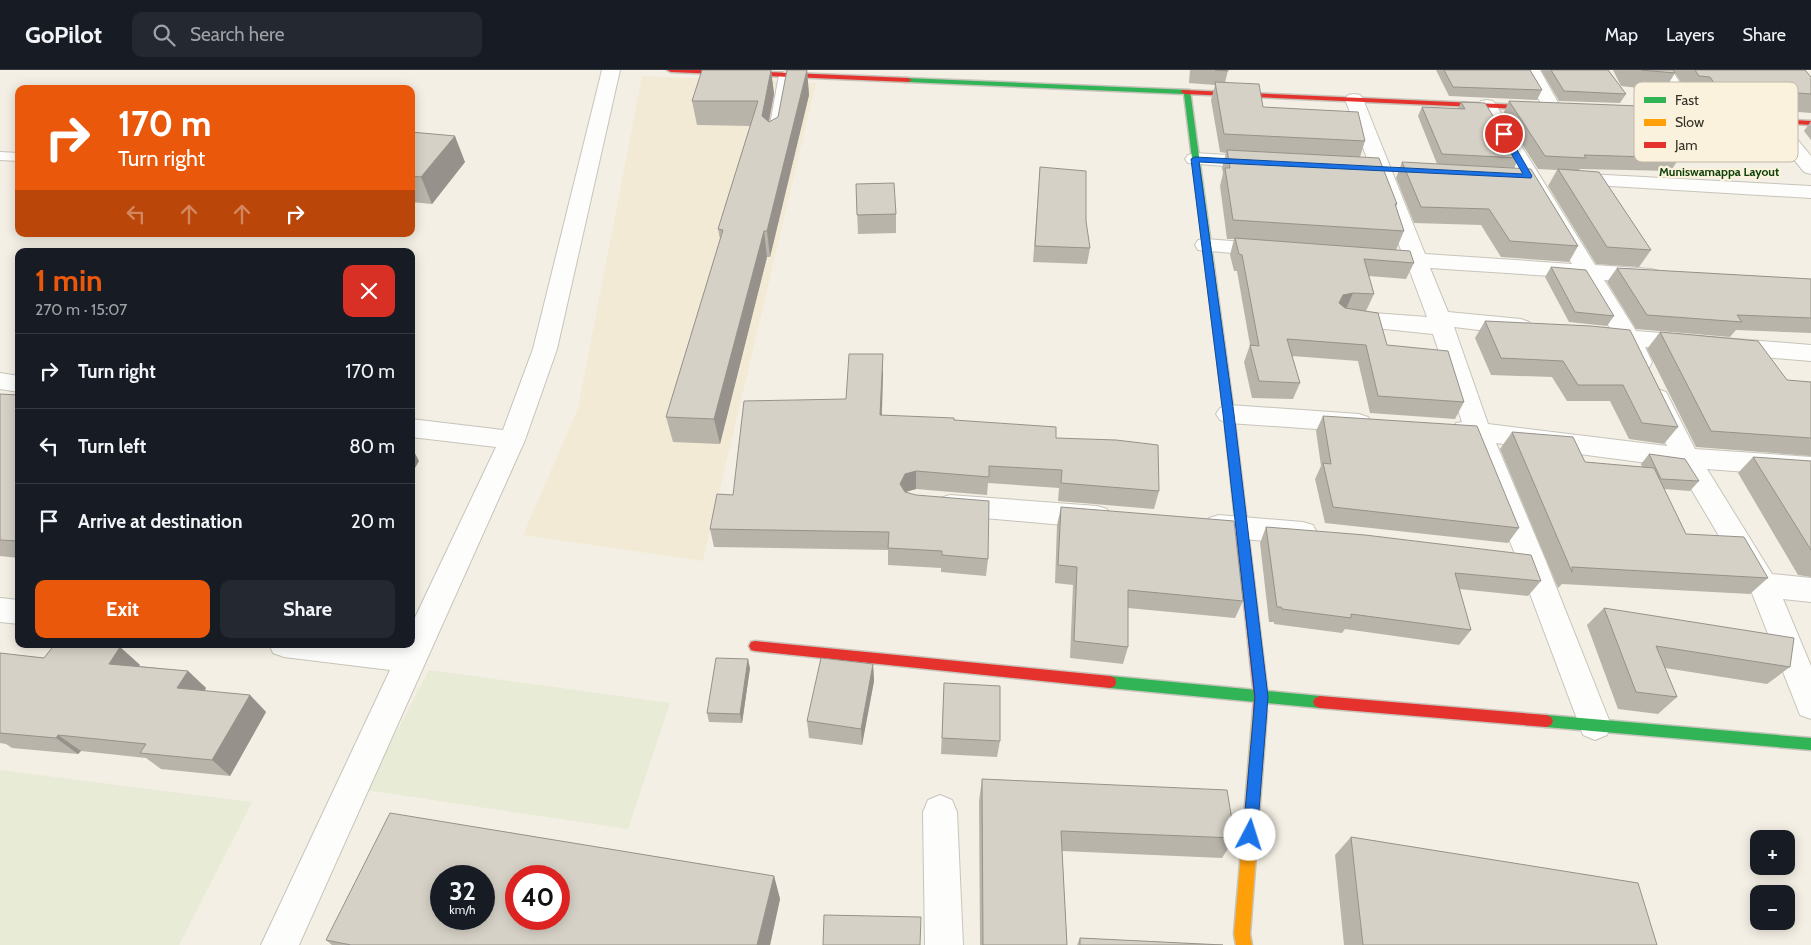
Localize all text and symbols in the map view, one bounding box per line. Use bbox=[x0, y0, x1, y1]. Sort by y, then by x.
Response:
search box bbox=[132, 12, 482, 57]
text: GoPilot bbox=[25, 20, 102, 49]
icon: search bbox=[150, 21, 178, 49]
text: Search here bbox=[190, 23, 284, 46]
text: Map bbox=[1605, 24, 1638, 46]
text: Layers bbox=[1666, 24, 1715, 46]
text: Share bbox=[1743, 24, 1786, 46]
legend bbox=[1634, 82, 1798, 162]
text: Fast bbox=[1675, 91, 1699, 109]
text: 170 m bbox=[118, 102, 211, 145]
icon: right bbox=[35, 105, 100, 170]
pin bbox=[1483, 113, 1525, 155]
text: Slow bbox=[1675, 113, 1704, 131]
icon: arrive bbox=[1490, 120, 1518, 148]
text: Jam bbox=[1674, 136, 1697, 154]
text: Turn right bbox=[118, 145, 205, 172]
district label: Muniswamappa Layout bbox=[1659, 164, 1779, 179]
icon: left bbox=[122, 200, 150, 228]
icon: ahead bbox=[175, 200, 203, 228]
icon: ahead bbox=[228, 200, 256, 228]
icon: right bbox=[281, 200, 309, 228]
text: 1 min bbox=[35, 262, 103, 299]
button: close bbox=[343, 265, 395, 317]
text: 270 m · 15:07 bbox=[35, 300, 127, 319]
icon: right bbox=[35, 357, 63, 385]
text: Turn right bbox=[78, 360, 156, 383]
text: 170 m bbox=[345, 360, 395, 383]
icon: left bbox=[35, 432, 63, 460]
text: Turn left bbox=[78, 435, 146, 458]
text: 80 m bbox=[349, 435, 395, 458]
icon: arrive bbox=[35, 507, 63, 535]
text: Arrive at destination bbox=[78, 510, 242, 533]
text: 20 m bbox=[351, 510, 395, 533]
button: Exit bbox=[35, 580, 210, 638]
button: Share bbox=[220, 580, 395, 638]
position arrow bbox=[1223, 808, 1275, 860]
map controls bbox=[1750, 830, 1795, 930]
button: + bbox=[1750, 830, 1795, 875]
speed limit sign: 40 bbox=[505, 865, 570, 930]
text: 32 bbox=[449, 876, 476, 906]
button: − bbox=[1750, 885, 1795, 930]
text: km/h bbox=[449, 902, 476, 917]

